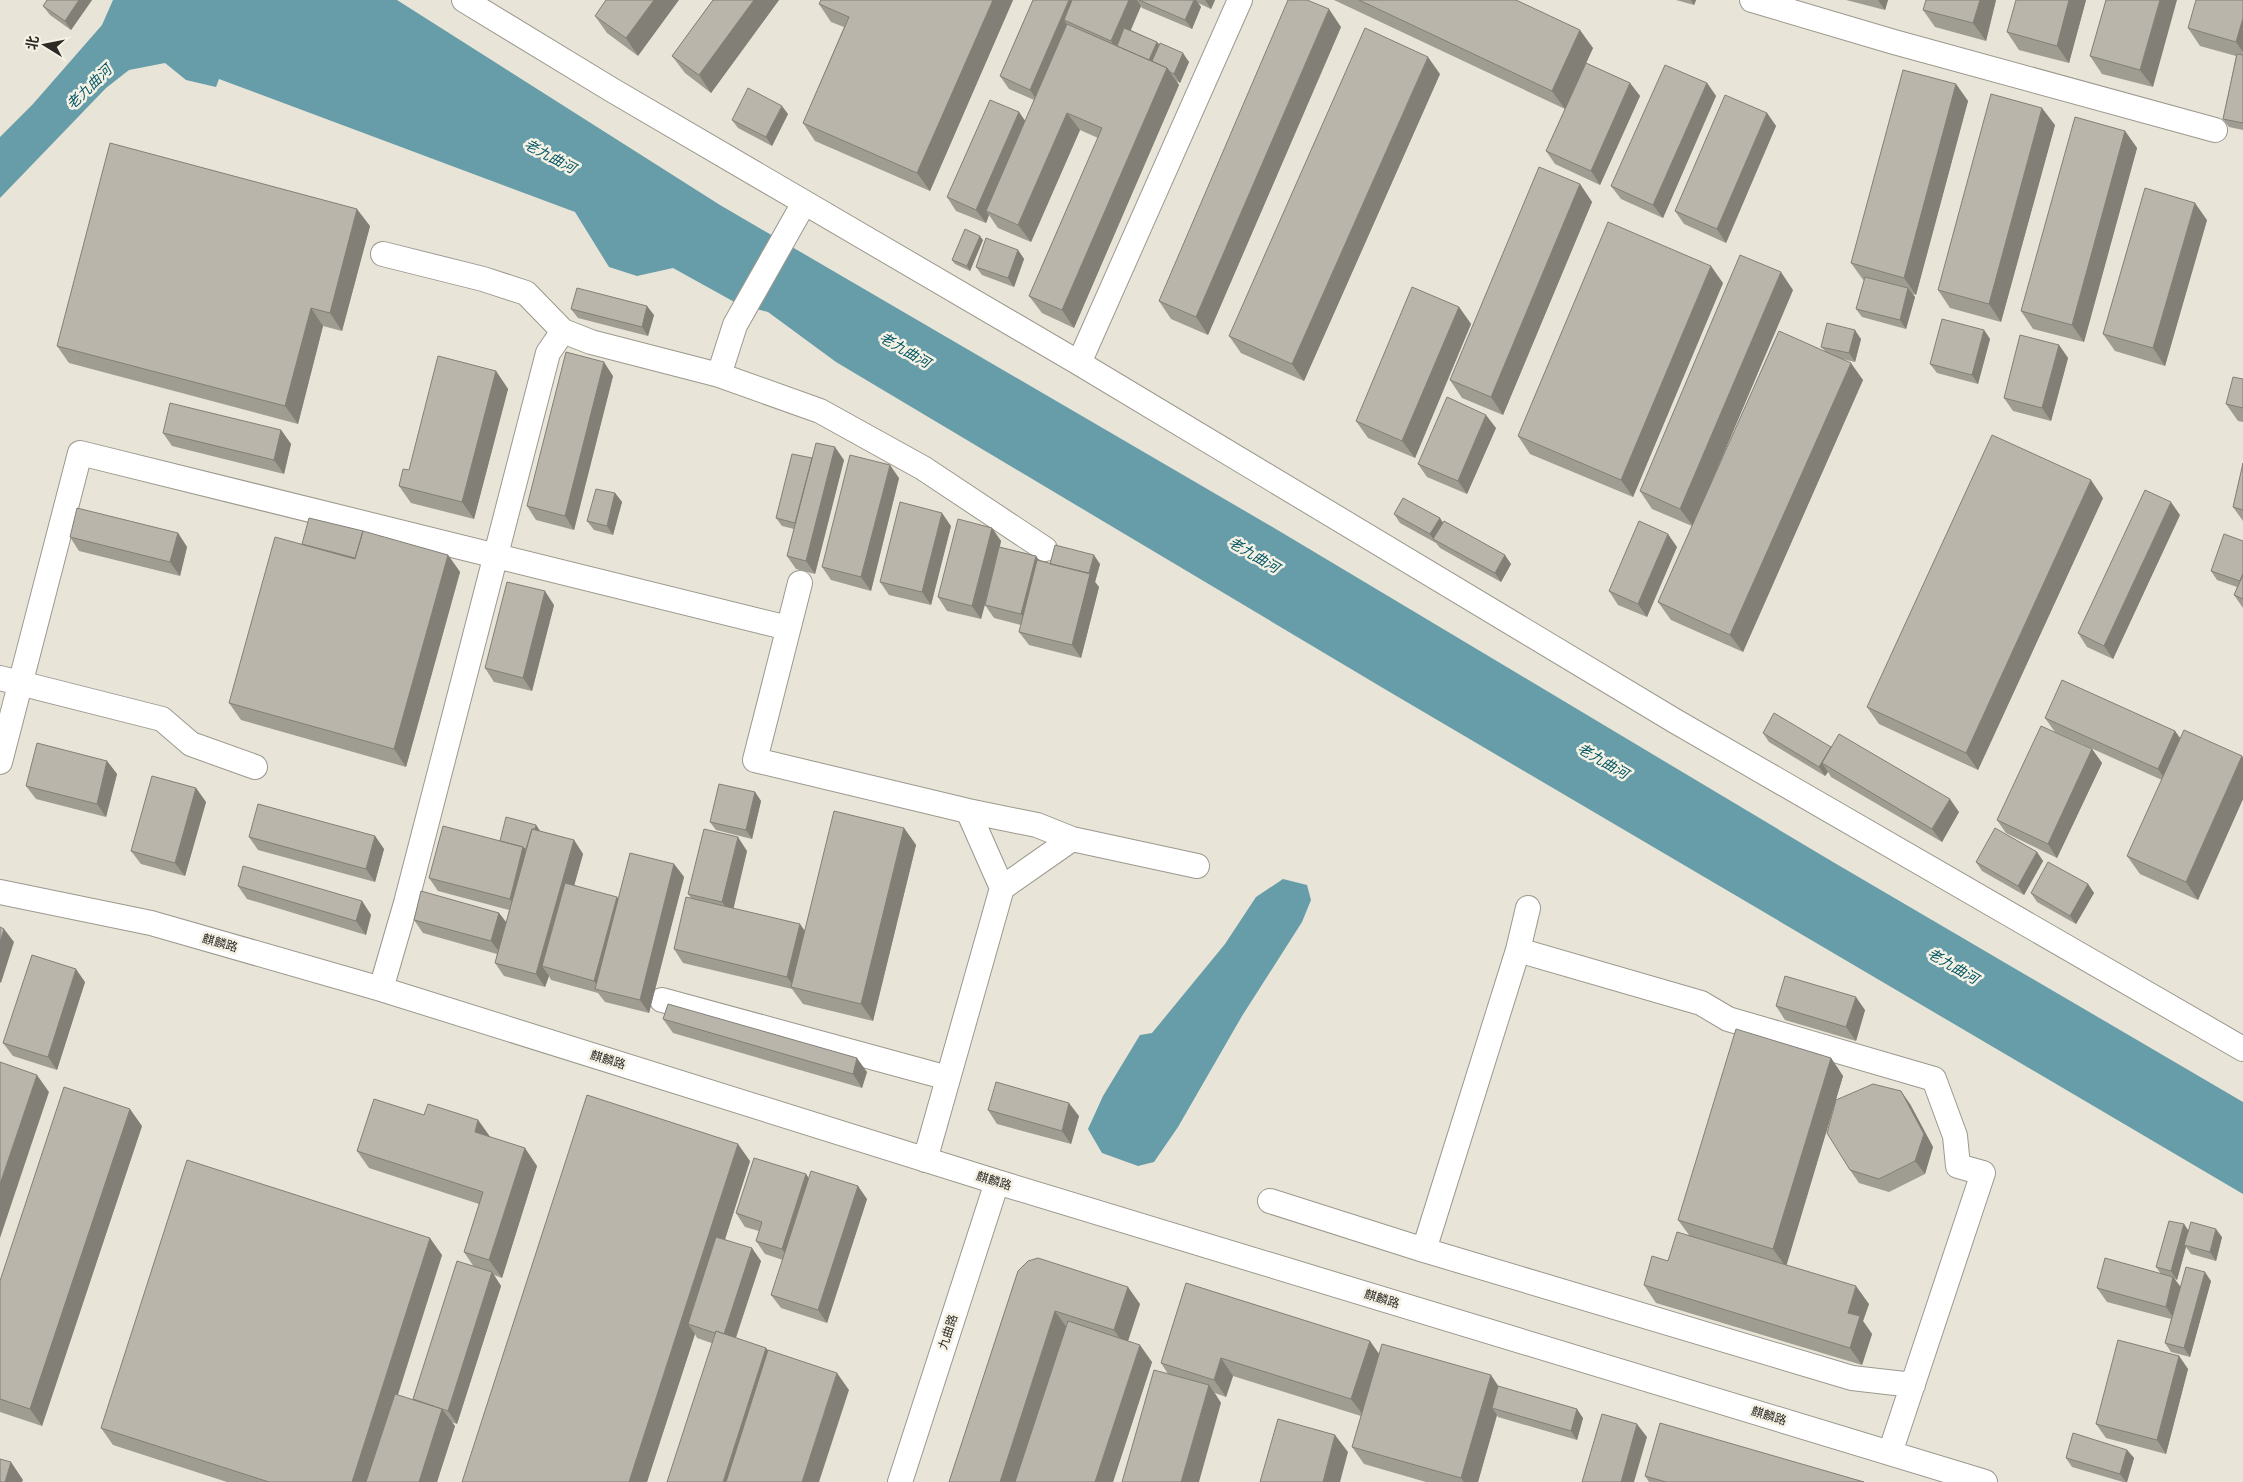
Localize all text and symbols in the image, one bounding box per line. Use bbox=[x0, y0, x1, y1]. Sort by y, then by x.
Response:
north arrow bbox=[20, 20, 70, 70]
text: 北 bbox=[23, 34, 41, 51]
water label: 老九曲河 bbox=[63, 60, 117, 112]
water label: 老九曲河 bbox=[522, 136, 581, 178]
water label: 老九曲河 bbox=[877, 329, 936, 372]
water label: 老九曲河 bbox=[1226, 534, 1285, 577]
water label: 老九曲河 bbox=[1575, 740, 1634, 783]
street label: 麒麟路 bbox=[201, 931, 239, 955]
water label: 老九曲河 bbox=[1925, 945, 1984, 988]
street label: 麒麟路 bbox=[589, 1048, 627, 1072]
street label: 麒麟路 bbox=[975, 1169, 1013, 1193]
street label: 麒麟路 bbox=[1363, 1287, 1401, 1311]
street label: 九曲路 bbox=[936, 1313, 960, 1351]
street label: 麒麟路 bbox=[1750, 1404, 1788, 1428]

